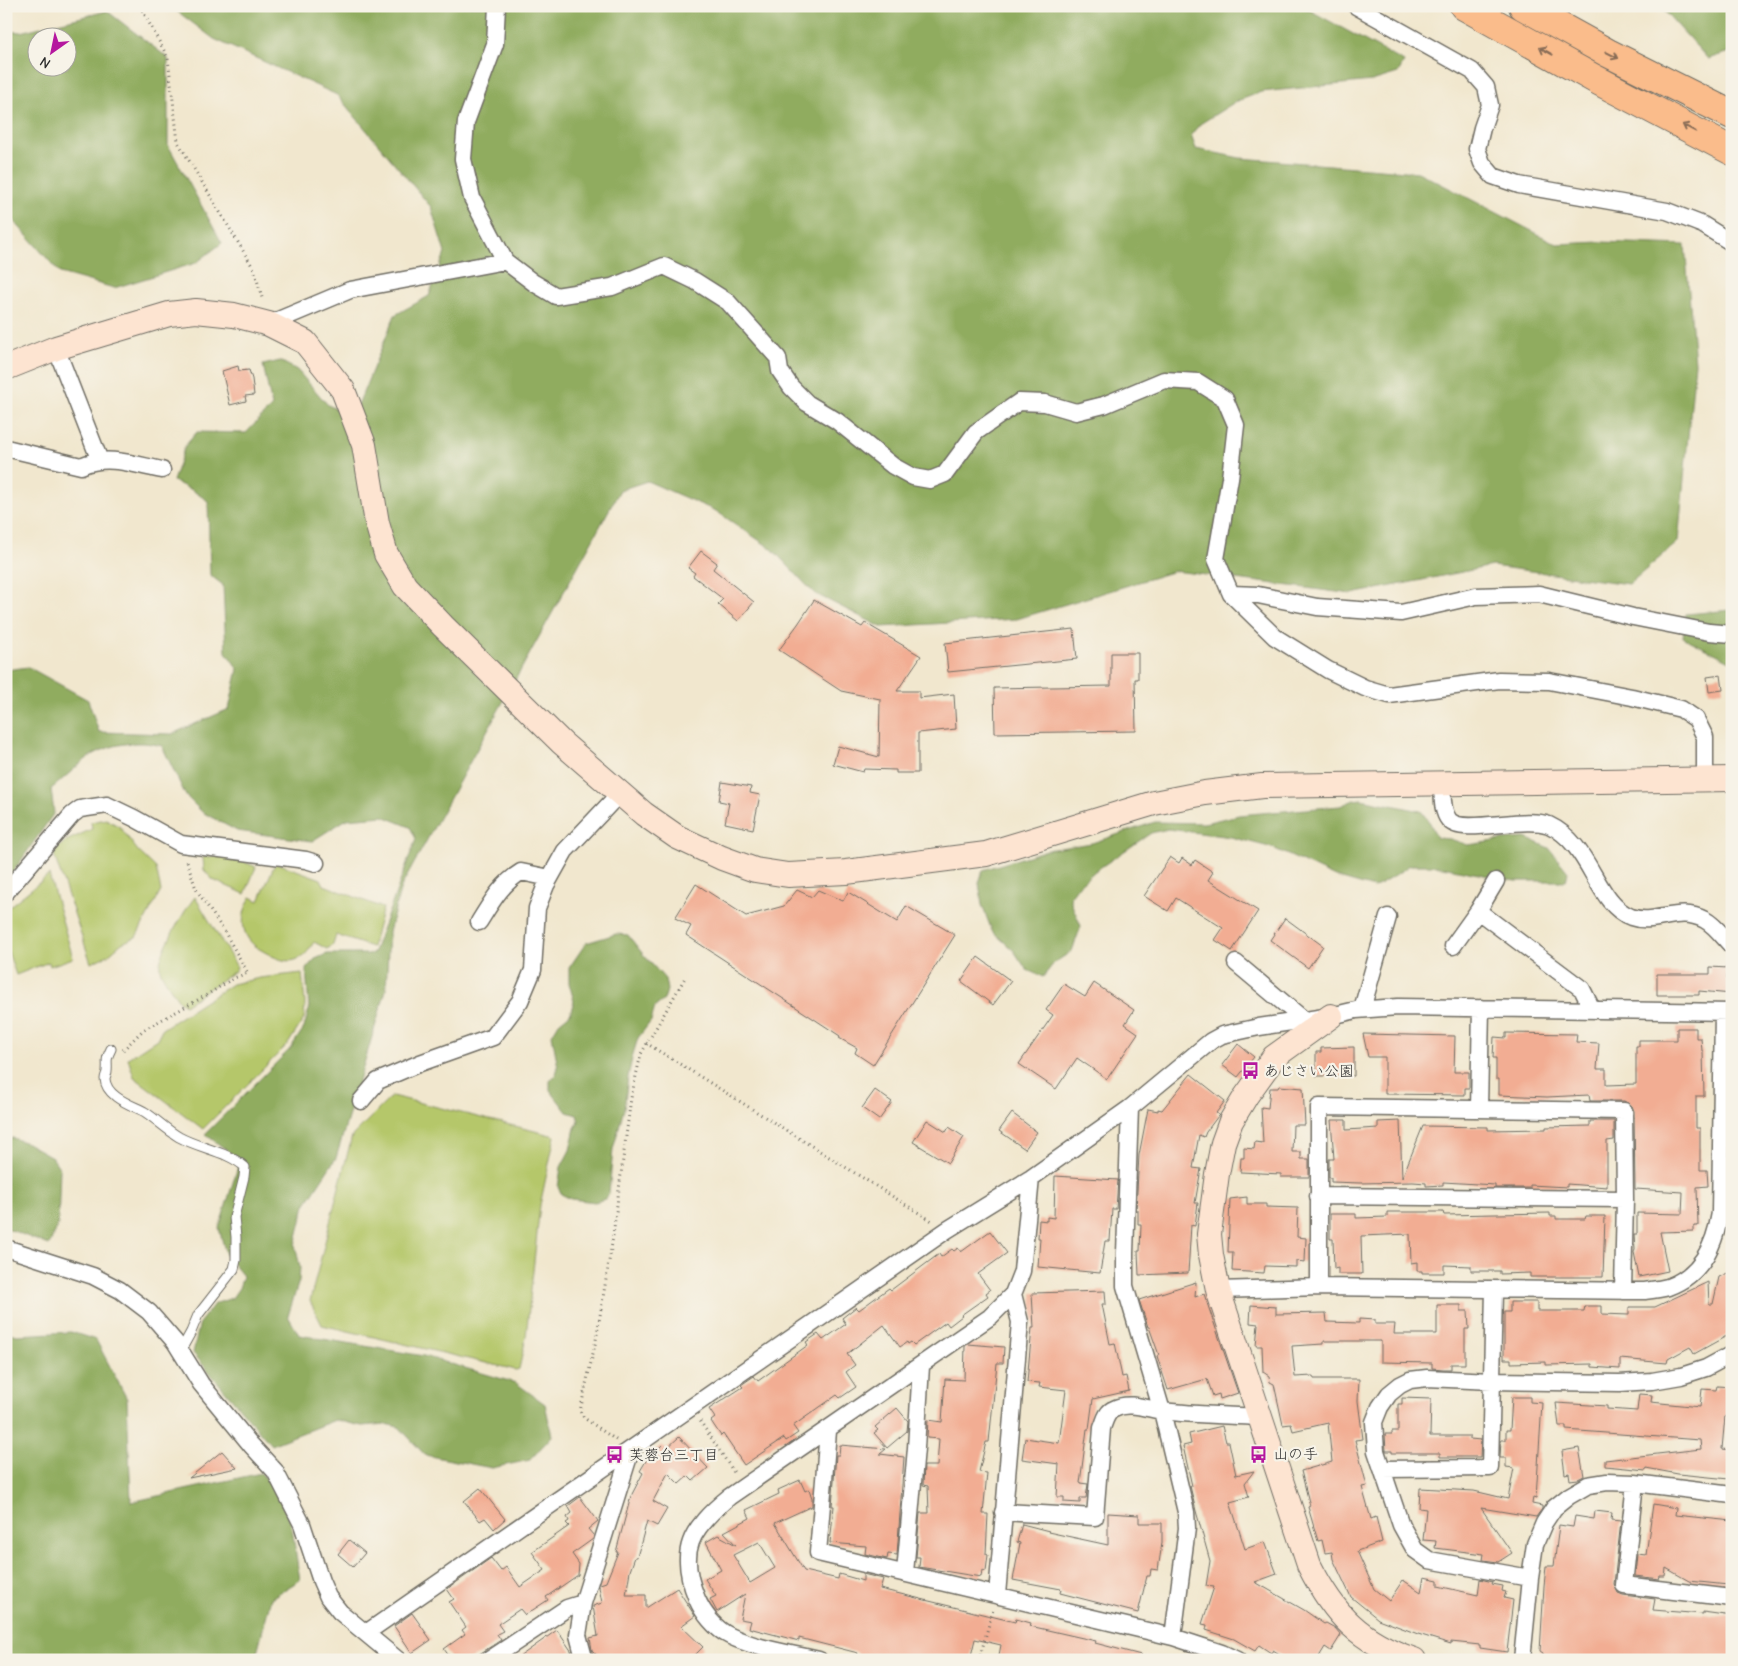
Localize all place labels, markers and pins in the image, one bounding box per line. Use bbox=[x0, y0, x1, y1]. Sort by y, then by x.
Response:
bus stop icon: あじさい公園 bbox=[1240, 1061, 1260, 1081]
place label: あじさい公園 bbox=[1264, 1062, 1354, 1080]
bus stop icon: 山の手 bbox=[1249, 1444, 1269, 1464]
bus stop icon: 芙蓉台三丁目 bbox=[605, 1445, 625, 1465]
place label: 山の手 bbox=[1273, 1445, 1318, 1463]
place label: 芙蓉台三丁目 bbox=[629, 1446, 719, 1464]

